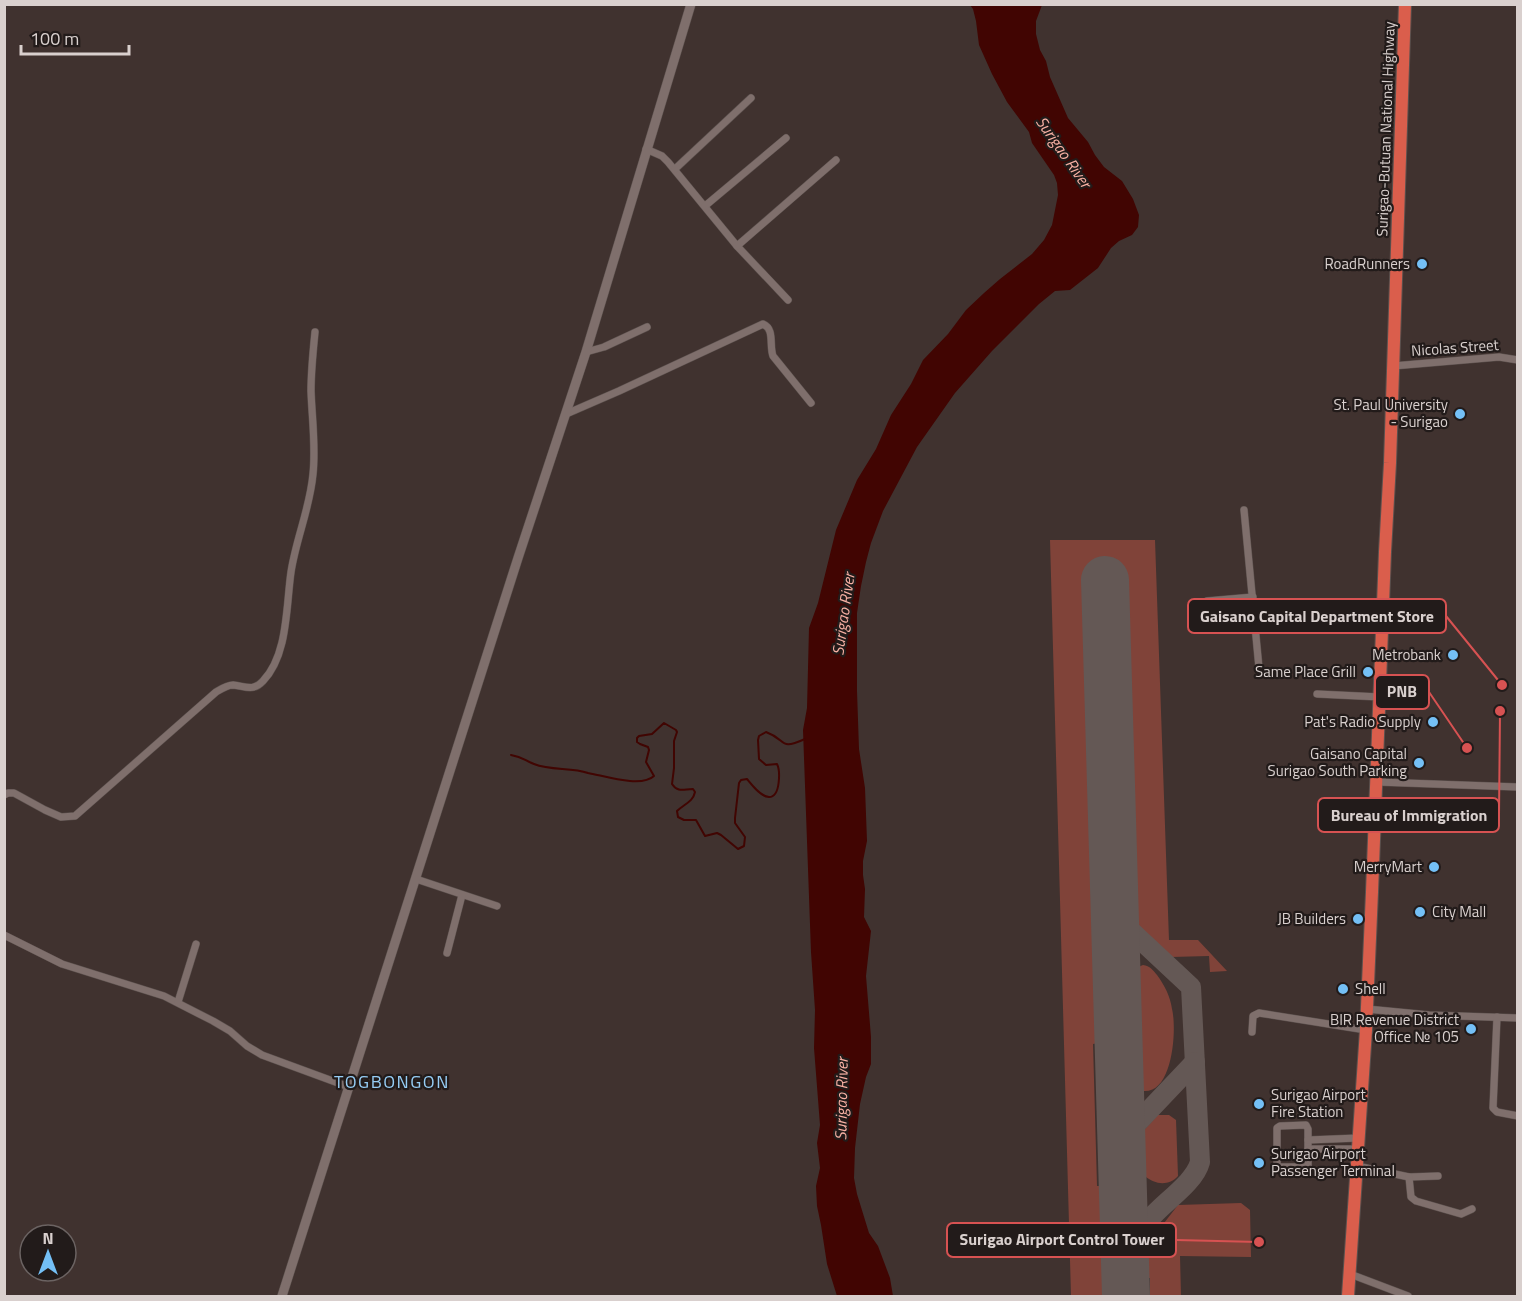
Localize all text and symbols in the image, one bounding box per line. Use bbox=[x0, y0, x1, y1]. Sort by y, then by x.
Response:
scale bar bbox=[21, 18, 129, 56]
street label: Surigao-Butuan National Highway bbox=[1370, 21, 1401, 237]
text: 100 m bbox=[30, 25, 79, 52]
water label: Surigao River bbox=[1030, 111, 1099, 194]
place label: RoadRunners bbox=[1325, 252, 1410, 275]
marker: RoadRunners bbox=[1415, 257, 1429, 271]
street label: Nicolas Street bbox=[1410, 333, 1500, 362]
place label: St. Paul University - Surigao bbox=[1334, 393, 1448, 433]
marker: St. Paul University - Surigao bbox=[1453, 407, 1467, 421]
water label: Surigao River bbox=[825, 569, 861, 657]
callout: Gaisano Capital Department Store bbox=[1188, 599, 1446, 633]
text: Gaisano Capital Department Store bbox=[1200, 604, 1434, 628]
place label: Metrobank bbox=[1372, 643, 1441, 666]
marker: Metrobank bbox=[1446, 648, 1460, 662]
place label: Same Place Grill bbox=[1255, 660, 1356, 683]
marker: Same Place Grill bbox=[1361, 665, 1375, 679]
callout: PNB bbox=[1375, 675, 1429, 709]
text: PNB bbox=[1387, 679, 1417, 703]
place label: Pat's Radio Supply bbox=[1304, 710, 1421, 733]
marker: Pat's Radio Supply bbox=[1426, 715, 1440, 729]
place label: Gaisano Capital Surigao South Parking bbox=[1268, 742, 1407, 782]
marker: Gaisano Capital Surigao South Parking bbox=[1412, 756, 1426, 770]
callout: Bureau of Immigration bbox=[1318, 798, 1499, 832]
text: Bureau of Immigration bbox=[1331, 803, 1487, 827]
place label: MerryMart bbox=[1354, 855, 1423, 878]
marker: MerryMart bbox=[1427, 860, 1441, 874]
place label: City Mall bbox=[1432, 900, 1486, 923]
marker: City Mall bbox=[1413, 905, 1427, 919]
place label: JB Builders bbox=[1277, 907, 1346, 930]
marker: JB Builders bbox=[1351, 912, 1365, 926]
place label: Shell bbox=[1355, 977, 1386, 1000]
marker: Shell bbox=[1336, 982, 1350, 996]
place label: BIR Revenue District Office № 105 bbox=[1330, 1008, 1460, 1048]
marker: BIR Revenue District Office № 105 bbox=[1464, 1022, 1478, 1036]
water label: Surigao River bbox=[828, 1055, 854, 1141]
district label: TOGBONGON bbox=[334, 1068, 450, 1095]
place label: Surigao Airport Fire Station bbox=[1271, 1083, 1366, 1123]
marker: Surigao Airport Fire Station bbox=[1252, 1097, 1266, 1111]
place label: Surigao Airport Passenger Terminal bbox=[1271, 1142, 1395, 1182]
marker: Surigao Airport Passenger Terminal bbox=[1252, 1156, 1266, 1170]
north arrow bbox=[18, 1223, 78, 1283]
callout: Surigao Airport Control Tower bbox=[947, 1223, 1176, 1257]
text: N bbox=[42, 1226, 54, 1250]
text: Surigao Airport Control Tower bbox=[960, 1227, 1165, 1251]

